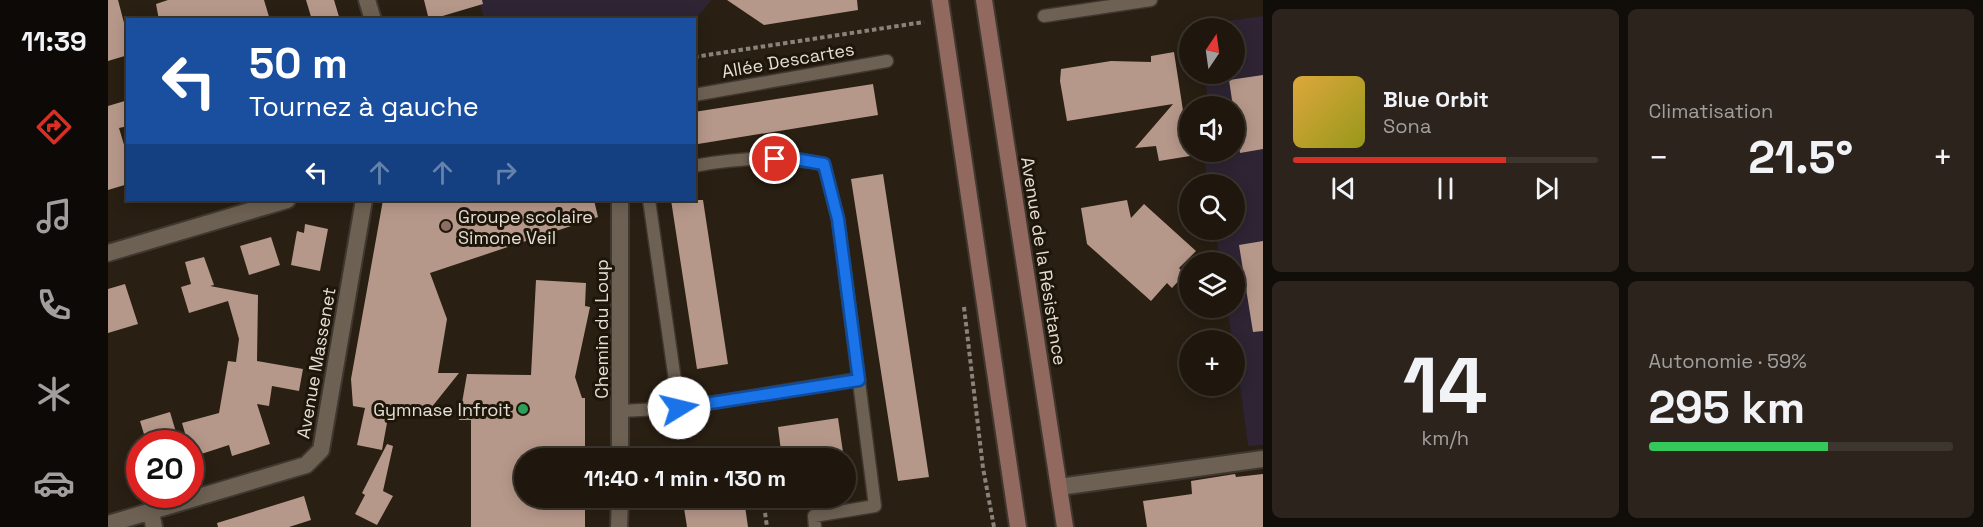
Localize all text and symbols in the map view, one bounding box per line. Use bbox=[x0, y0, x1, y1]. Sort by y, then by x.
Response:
north arrow bbox=[1179, 18, 1245, 84]
map controls bbox=[1179, 18, 1245, 396]
text: 11:39 bbox=[21, 24, 87, 59]
text: 50 m bbox=[249, 37, 348, 90]
street label: Allée Descartes bbox=[720, 37, 856, 83]
icon: left bbox=[150, 42, 228, 120]
text: Blue Orbit bbox=[1383, 85, 1489, 113]
text: Tournez à gauche bbox=[249, 89, 479, 124]
button: sound bbox=[1179, 96, 1245, 162]
text: Climatisation bbox=[1649, 98, 1773, 124]
icon: directions bbox=[33, 106, 75, 148]
text: Sona bbox=[1383, 113, 1431, 139]
text: 21.5° bbox=[1748, 129, 1853, 186]
pin bbox=[749, 133, 800, 184]
text: − bbox=[1649, 137, 1669, 179]
text: + bbox=[1933, 137, 1953, 179]
icon: arrive bbox=[758, 142, 791, 175]
street label: Avenue de la Résistance bbox=[1016, 155, 1072, 367]
icon: left bbox=[300, 156, 333, 189]
icon: ahead bbox=[363, 156, 396, 189]
icon: ahead bbox=[426, 156, 459, 189]
icon: right bbox=[489, 156, 522, 189]
icon: previous bbox=[1327, 172, 1360, 205]
icon: pause bbox=[1429, 172, 1462, 205]
icon: next bbox=[1530, 172, 1563, 205]
button: search bbox=[1179, 174, 1245, 240]
icon: music bbox=[33, 195, 75, 237]
place label: Groupe scolaire Simone Veil bbox=[458, 205, 593, 249]
marker: Groupe scolaire Simone Veil bbox=[439, 219, 453, 233]
button: layers bbox=[1179, 252, 1245, 318]
street label: Chemin du Loup bbox=[590, 259, 613, 399]
icon: phone bbox=[33, 284, 75, 326]
street label: Avenue Massenet bbox=[291, 286, 341, 440]
button: + bbox=[1179, 330, 1245, 396]
text: 14 bbox=[1403, 336, 1488, 436]
text: Autonomie · 59% bbox=[1649, 348, 1807, 374]
icon: climate bbox=[33, 373, 75, 415]
position arrow bbox=[647, 376, 711, 440]
text: 295 km bbox=[1649, 379, 1805, 436]
place label: Gymnase Infroit bbox=[373, 398, 511, 421]
marker: Gymnase Infroit bbox=[516, 402, 530, 416]
text: km/h bbox=[1421, 425, 1469, 451]
speed limit sign: 20 bbox=[126, 430, 204, 508]
icon: car bbox=[33, 462, 75, 504]
text: 11:40 · 1 min · 130 m bbox=[584, 464, 786, 492]

